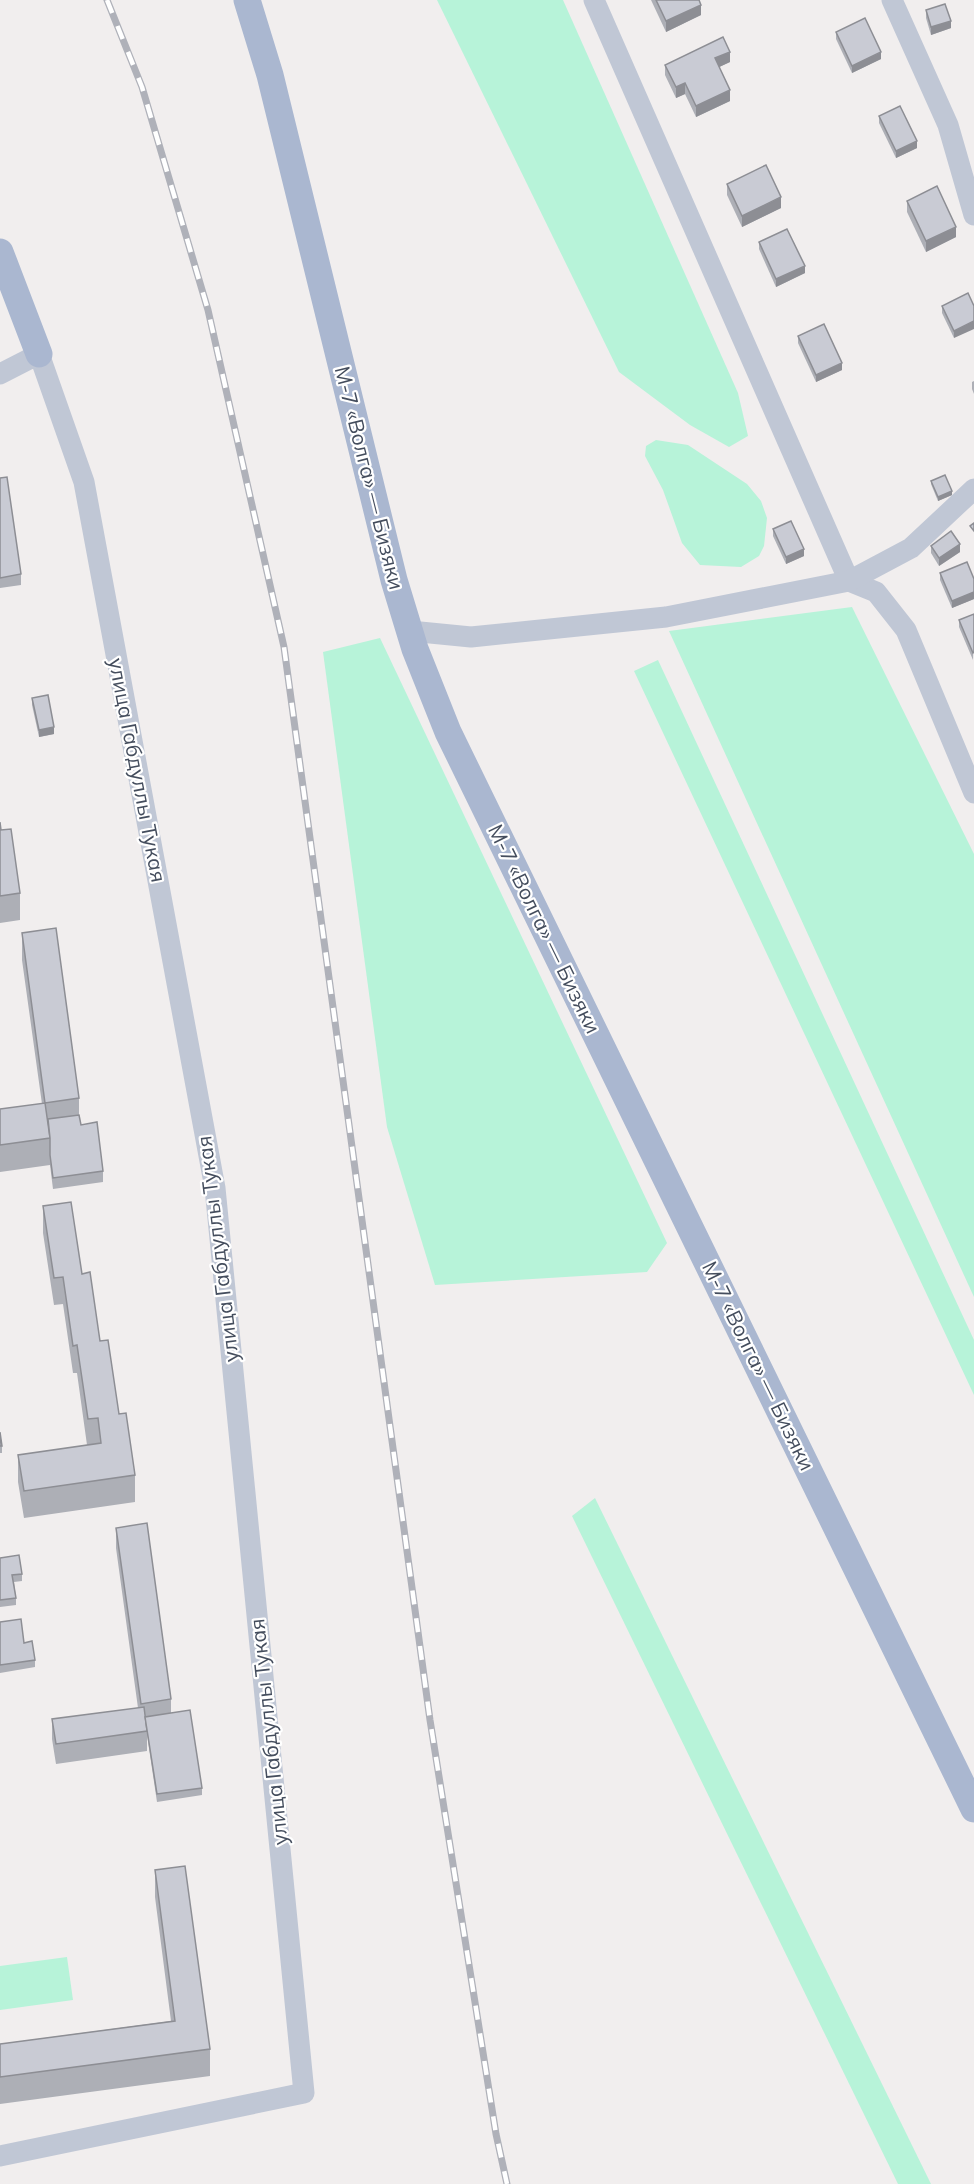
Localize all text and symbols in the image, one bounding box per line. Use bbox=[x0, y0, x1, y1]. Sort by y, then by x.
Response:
street label: М-7 «Волга» — Бизяки bbox=[330, 363, 410, 592]
street label: улица Габдуллы Тукая bbox=[103, 655, 172, 884]
street label: М-7 «Волга» — Бизяки bbox=[483, 820, 607, 1037]
street label: улица Габдуллы Тукая bbox=[190, 1134, 244, 1364]
street label: М-7 «Волга» — Бизяки bbox=[697, 1257, 821, 1474]
street label: улица Габдуллы Тукая bbox=[243, 1617, 293, 1847]

